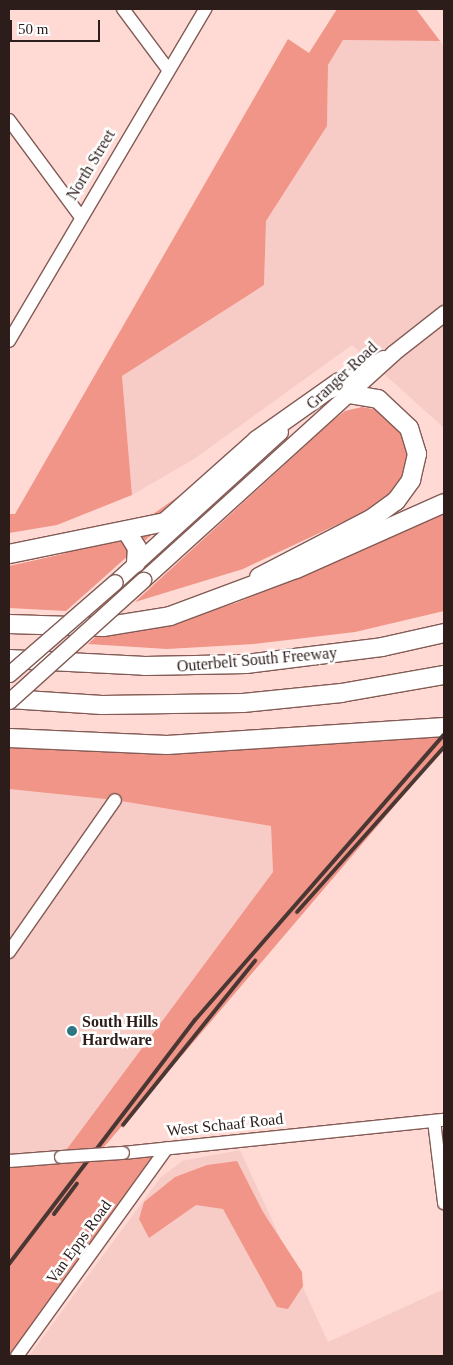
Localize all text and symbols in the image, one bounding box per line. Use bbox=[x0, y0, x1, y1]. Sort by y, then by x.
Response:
scale bar bbox=[12, 10, 102, 42]
text: 50 m bbox=[18, 21, 48, 37]
street label: North Street bbox=[63, 126, 119, 204]
street label: Granger Road bbox=[302, 338, 382, 414]
street label: Outerbelt South Freeway bbox=[176, 643, 338, 677]
place label: South Hills Hardware bbox=[82, 1012, 158, 1050]
marker: South Hills Hardware bbox=[66, 1025, 78, 1037]
street label: West Schaaf Road bbox=[166, 1109, 284, 1141]
street label: Van Epps Road bbox=[42, 1196, 116, 1288]

